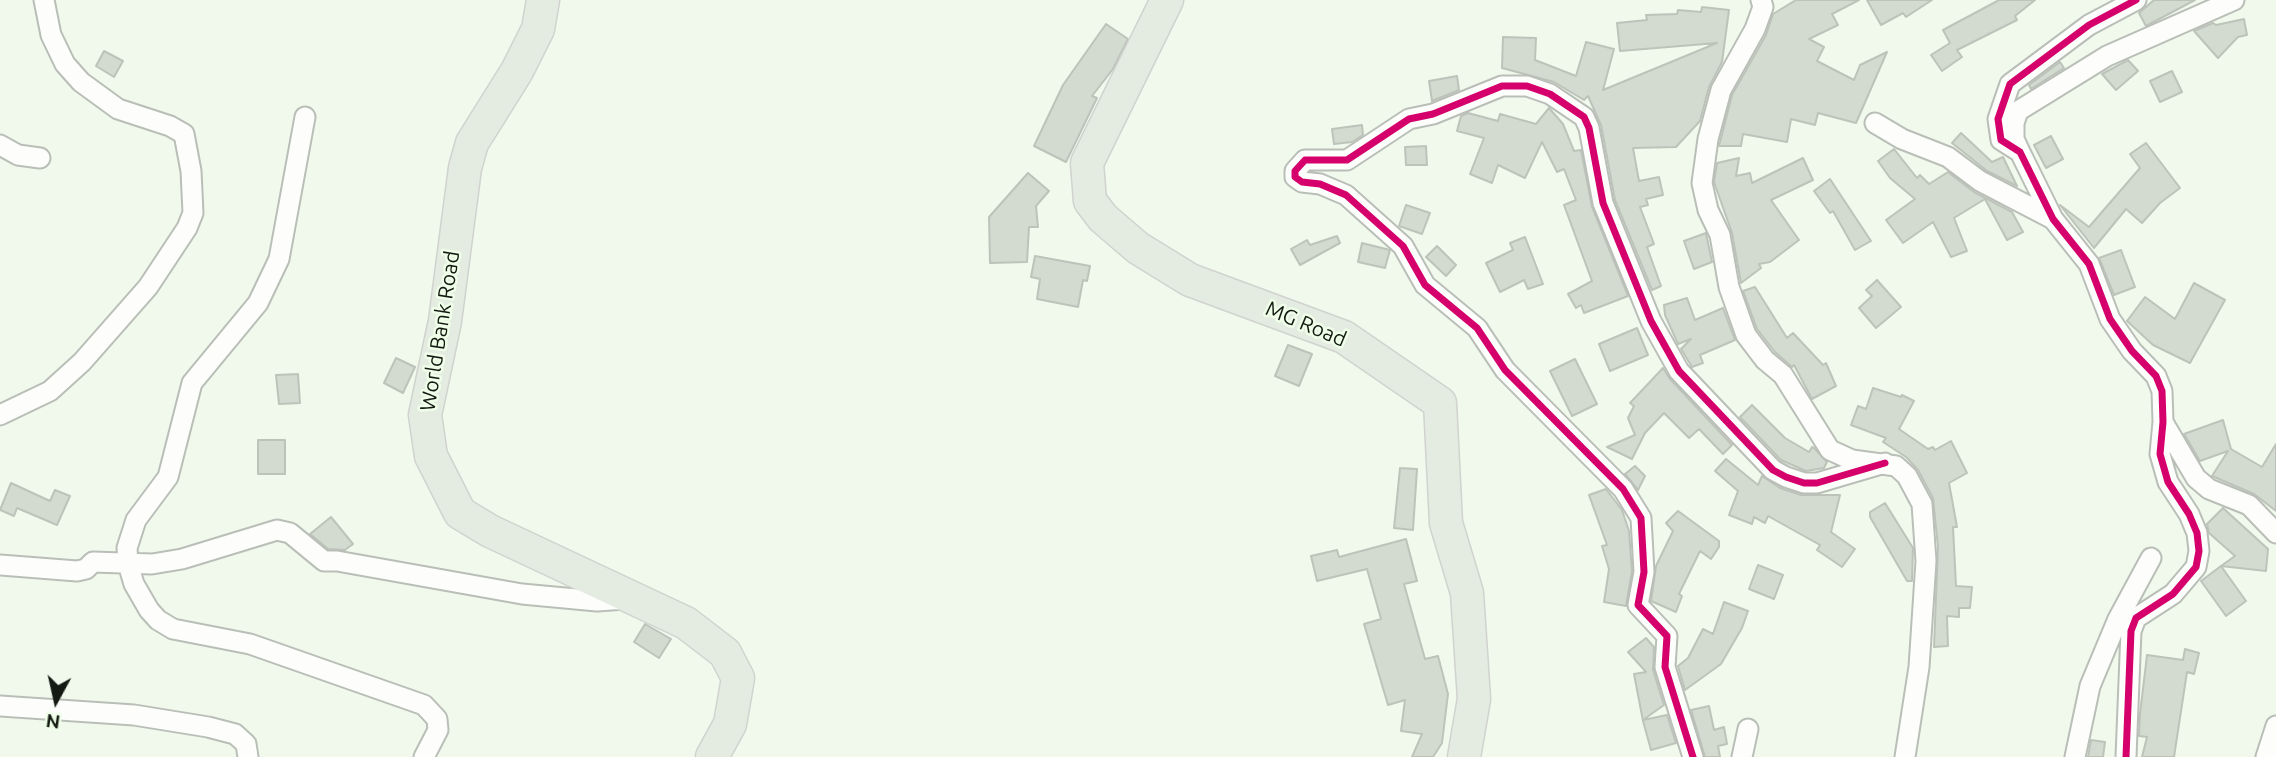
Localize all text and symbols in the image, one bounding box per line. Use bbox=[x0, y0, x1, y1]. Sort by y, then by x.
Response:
street label: World Bank Road bbox=[415, 249, 465, 413]
street label: MG Road bbox=[1262, 296, 1350, 352]
north arrow bbox=[21, 666, 91, 736]
text: N bbox=[45, 710, 62, 734]

